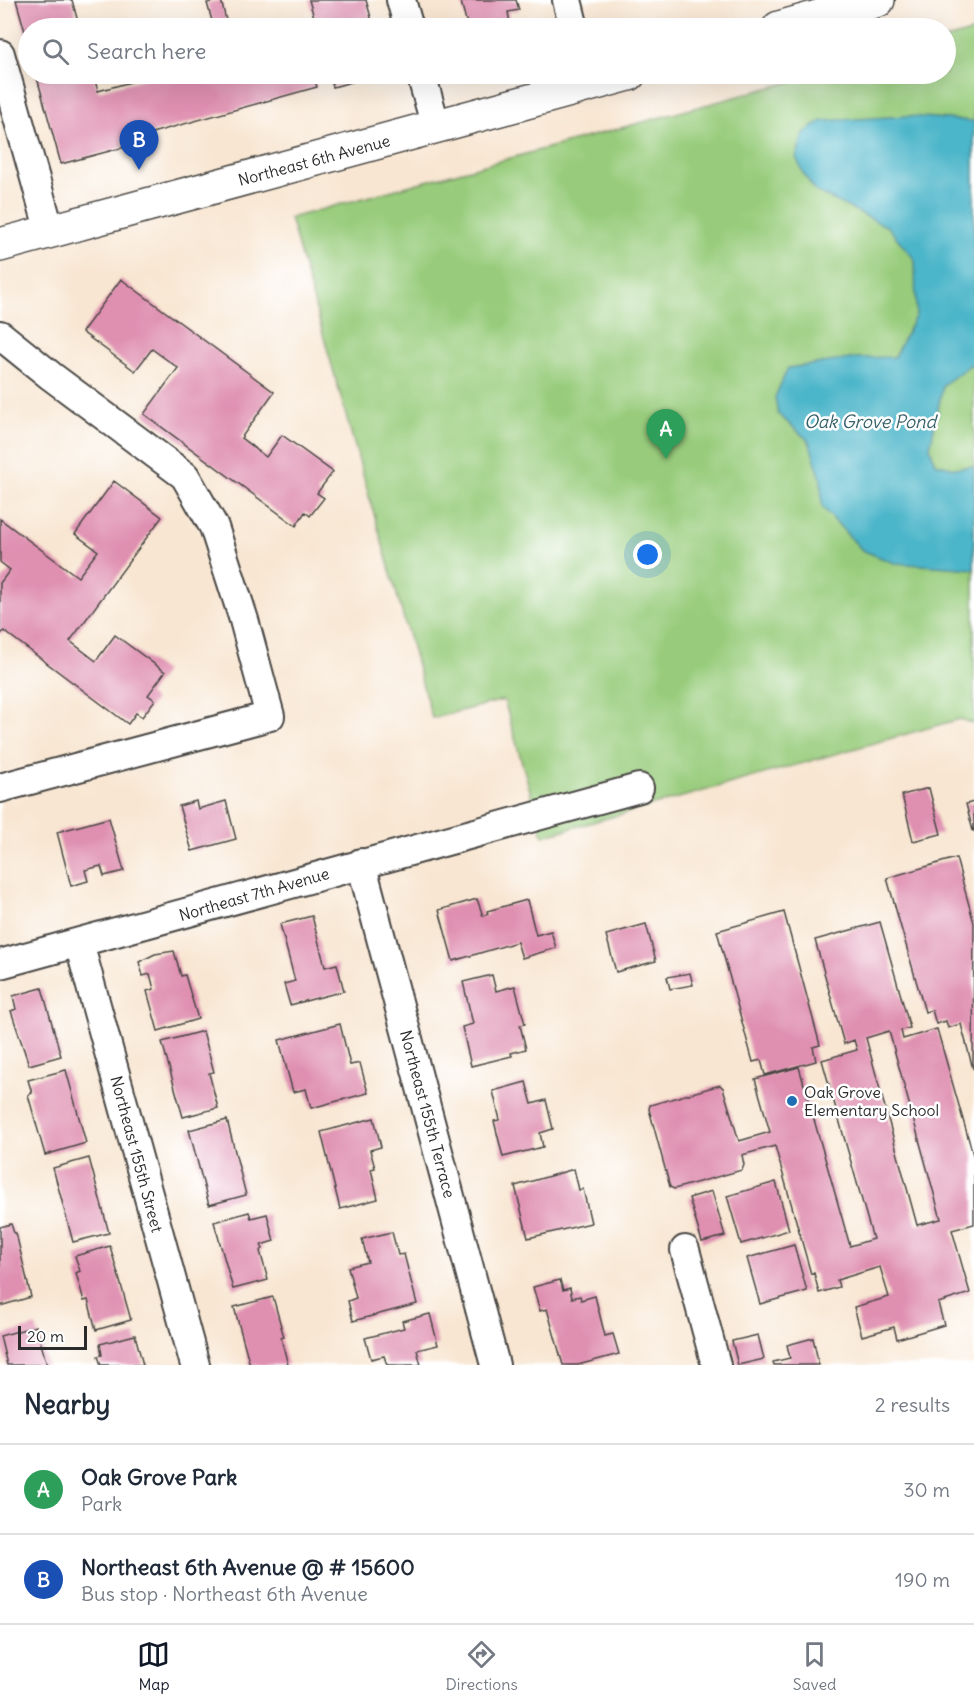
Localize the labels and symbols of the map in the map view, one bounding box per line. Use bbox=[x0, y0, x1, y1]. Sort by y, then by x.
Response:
pin: B bbox=[120, 120, 158, 170]
street label: Northeast 6th Avenue bbox=[236, 130, 392, 190]
pin: A bbox=[646, 410, 686, 459]
water label: Oak Grove Pond bbox=[804, 410, 939, 433]
your location bbox=[633, 540, 662, 569]
street label: Northeast 7th Avenue bbox=[177, 863, 331, 925]
street label: Northeast 155th Terrace bbox=[396, 1028, 460, 1200]
street label: Northeast 155th Street bbox=[106, 1074, 168, 1235]
place label: Oak Grove Elementary School bbox=[804, 1082, 939, 1120]
marker: Oak Grove Elementary School bbox=[785, 1094, 799, 1108]
scale bar bbox=[18, 1323, 87, 1350]

